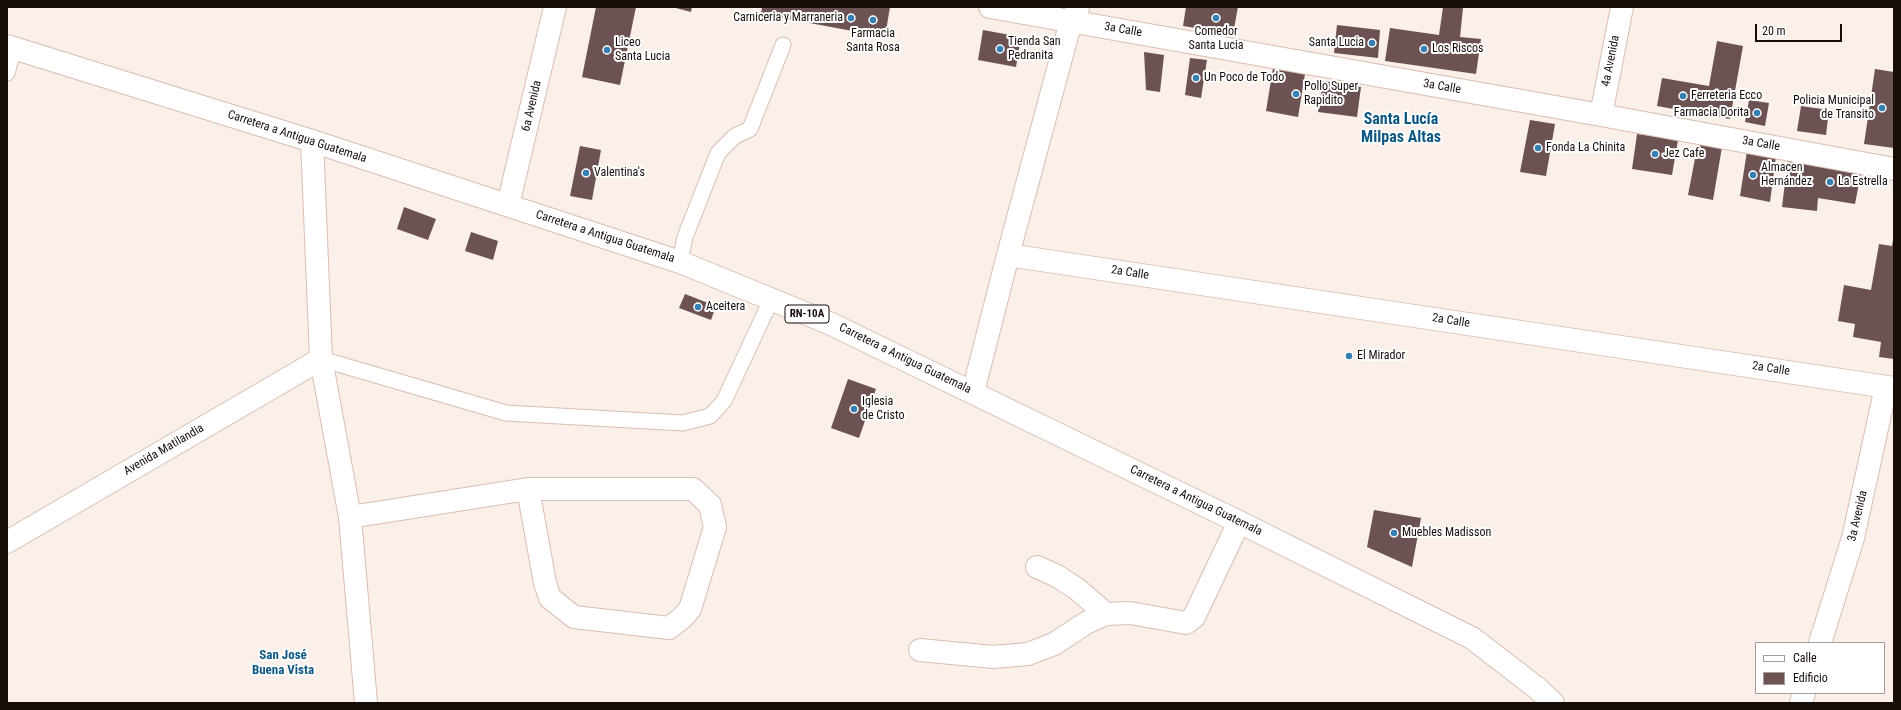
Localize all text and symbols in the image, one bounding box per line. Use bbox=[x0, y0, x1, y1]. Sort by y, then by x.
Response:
place label: Carniceria y Marraneria bbox=[733, 11, 843, 25]
marker: Carniceria y Marraneria bbox=[846, 13, 856, 23]
marker: Comedor Santa Lucia bbox=[1211, 13, 1221, 23]
marker: Farmacia Santa Rosa bbox=[868, 15, 878, 25]
scale bar bbox=[1757, 16, 1844, 42]
street label: 3a Calle bbox=[1103, 20, 1143, 40]
text: 20 m bbox=[1762, 24, 1786, 38]
place label: Comedor Santa Lucia bbox=[1188, 25, 1244, 53]
place label: Farmacia Santa Rosa bbox=[846, 27, 900, 55]
street label: 4a Avenida bbox=[1599, 34, 1623, 88]
place label: Tienda San Pedranita bbox=[1008, 35, 1061, 63]
place label: Liceo Santa Lucia bbox=[615, 36, 670, 64]
place label: Santa Lucia bbox=[1309, 36, 1364, 50]
marker: Santa Lucia bbox=[1367, 38, 1377, 48]
place label: Los Riscos bbox=[1432, 42, 1484, 56]
marker: Tienda San Pedranita bbox=[995, 44, 1005, 54]
marker: Los Riscos bbox=[1419, 44, 1429, 54]
marker: Liceo Santa Lucia bbox=[602, 45, 612, 55]
place label: Un Poco de Todo bbox=[1204, 71, 1284, 85]
marker: Un Poco de Todo bbox=[1191, 73, 1201, 83]
street label: 3a Calle bbox=[1422, 77, 1462, 97]
street label: 6a Avenida bbox=[519, 79, 545, 133]
place label: Pollo Super Rapidito bbox=[1304, 80, 1358, 108]
marker: Pollo Super Rapidito bbox=[1291, 89, 1301, 99]
place label: Ferreteria Ecco bbox=[1691, 89, 1762, 103]
marker: Ferreteria Ecco bbox=[1678, 91, 1688, 101]
place label: Policia Municipal de Transito bbox=[1793, 94, 1874, 122]
marker: Policia Municipal de Transito bbox=[1877, 103, 1887, 113]
place label: Farmacia Dorita bbox=[1674, 106, 1749, 120]
street label: Carretera a Antigua Guatemala bbox=[226, 108, 368, 166]
marker: Farmacia Dorita bbox=[1752, 108, 1762, 118]
district label: Santa Lucía Milpas Altas bbox=[1361, 110, 1441, 148]
street label: 3a Calle bbox=[1741, 134, 1781, 154]
place label: Fonda La Chinita bbox=[1546, 141, 1625, 155]
marker: Fonda La Chinita bbox=[1533, 143, 1543, 153]
place label: Jez Cafe bbox=[1663, 147, 1704, 161]
marker: Jez Cafe bbox=[1650, 149, 1660, 159]
place label: Almacen Hernández bbox=[1761, 161, 1812, 189]
place label: Valentina's bbox=[594, 166, 645, 180]
marker: Valentina's bbox=[581, 168, 591, 178]
marker: Almacen Hernández bbox=[1748, 170, 1758, 180]
place label: La Estrella bbox=[1838, 175, 1888, 189]
marker: La Estrella bbox=[1825, 177, 1835, 187]
street label: Carretera a Antigua Guatemala bbox=[534, 208, 676, 266]
street label: 2a Calle bbox=[1110, 263, 1150, 283]
place label: Aceitera bbox=[706, 300, 745, 314]
marker: Aceitera bbox=[693, 302, 703, 312]
road number: RN-10A bbox=[785, 305, 829, 323]
street label: 2a Calle bbox=[1431, 311, 1471, 331]
street label: Carretera a Antigua Guatemala bbox=[837, 321, 973, 397]
place label: El Mirador bbox=[1357, 349, 1405, 363]
marker: El Mirador bbox=[1344, 351, 1354, 361]
street label: 2a Calle bbox=[1751, 359, 1791, 379]
place label: Iglesia de Cristo bbox=[862, 395, 904, 423]
marker: Iglesia de Cristo bbox=[849, 404, 859, 414]
street label: Avenida Matilandia bbox=[121, 421, 207, 479]
street label: Carretera a Antigua Guatemala bbox=[1128, 463, 1264, 539]
street label: 3a Avenida bbox=[1845, 489, 1871, 543]
place label: Muebles Madisson bbox=[1402, 526, 1491, 540]
marker: Muebles Madisson bbox=[1389, 528, 1399, 538]
legend bbox=[1755, 642, 1885, 694]
district label: San José Buena Vista bbox=[252, 648, 314, 679]
text: Calle bbox=[1793, 651, 1817, 665]
text: Edificio bbox=[1793, 671, 1828, 685]

